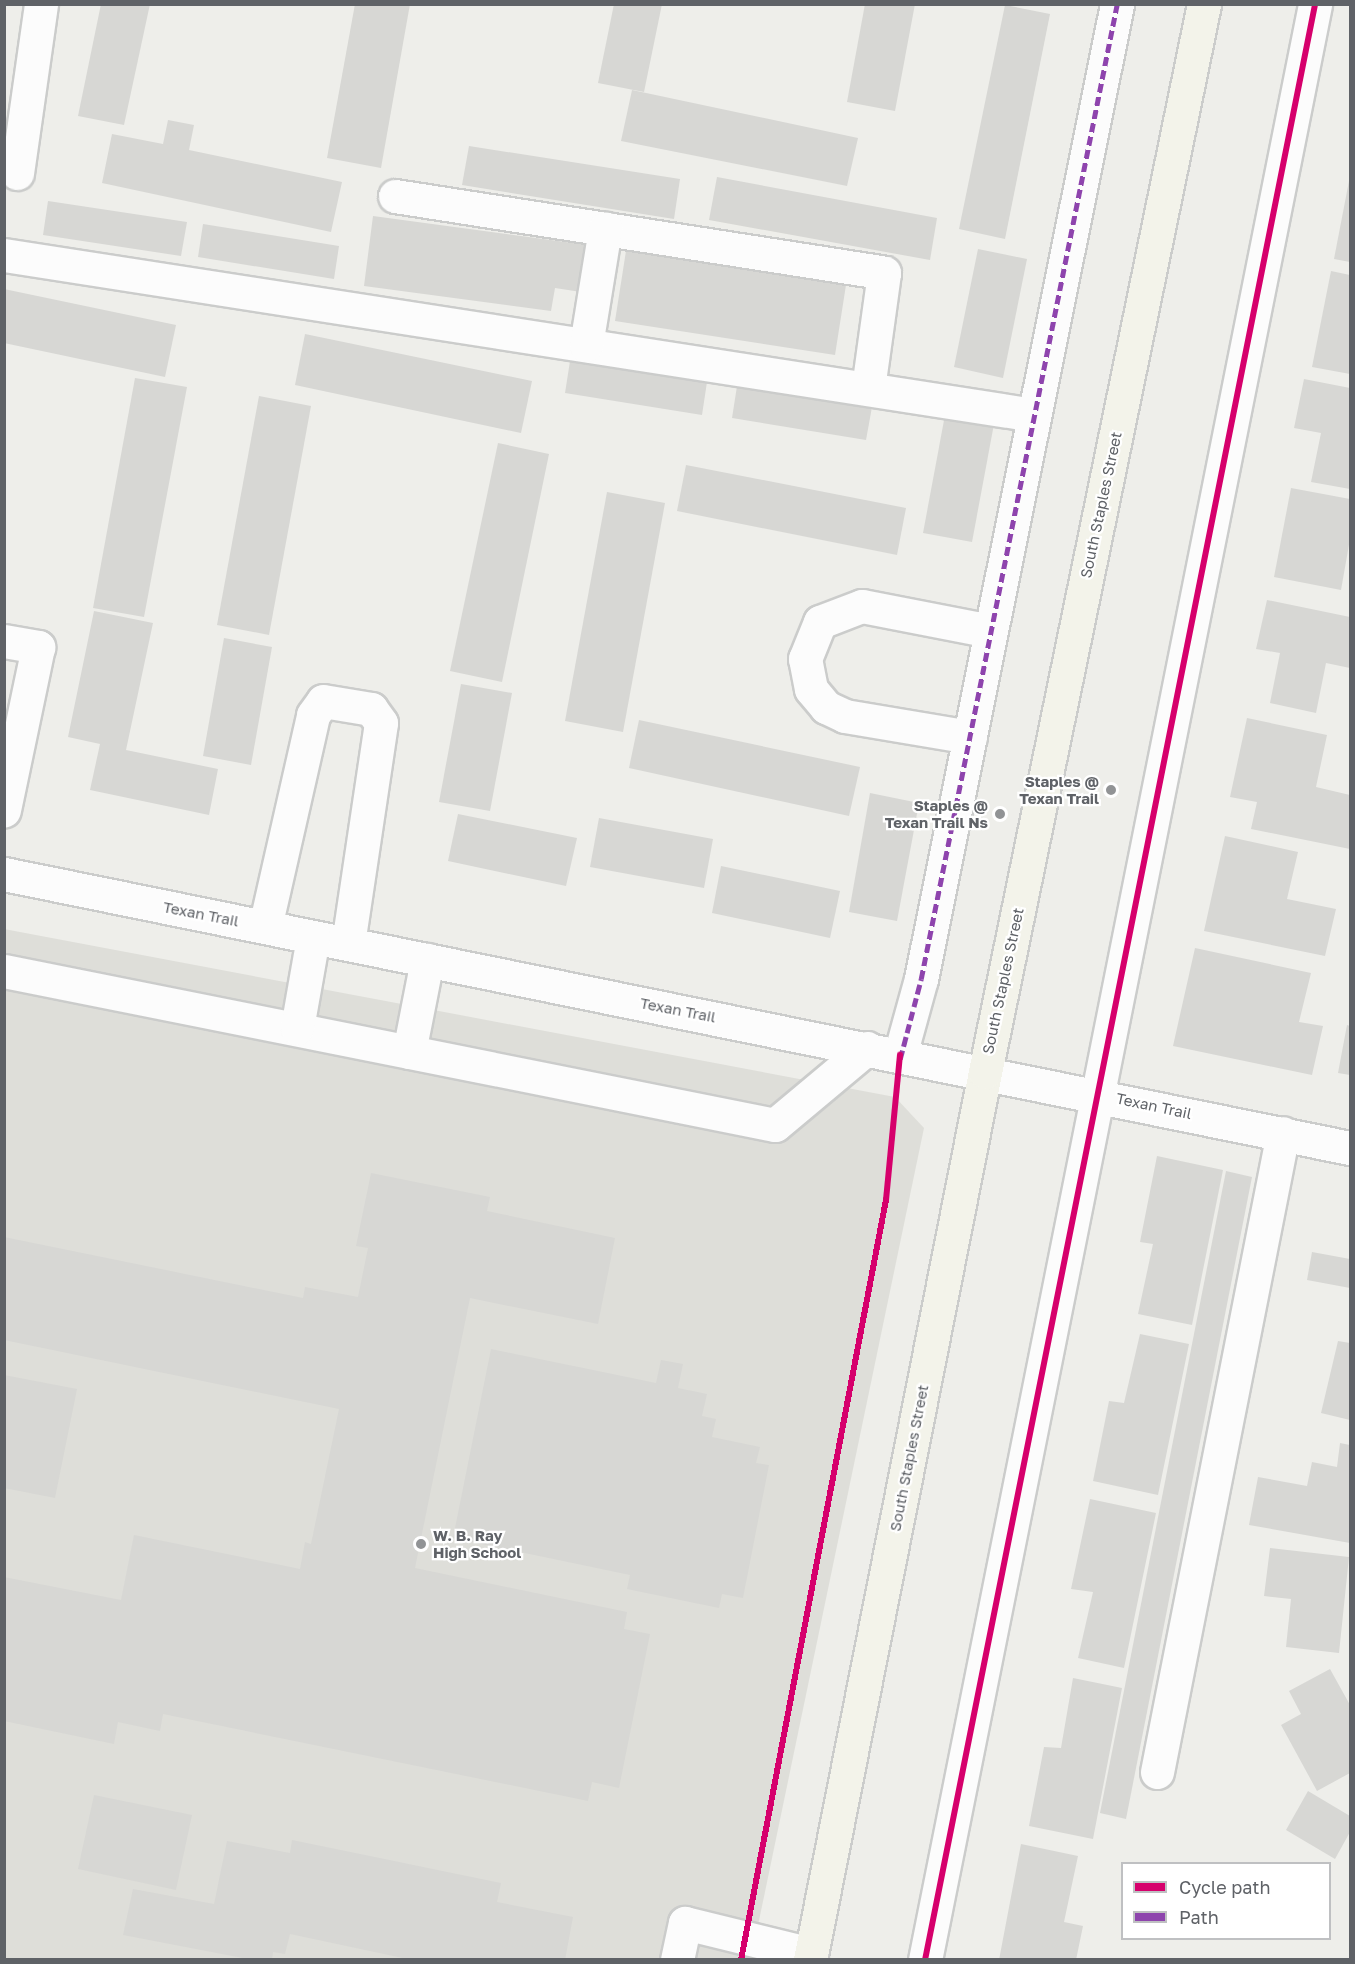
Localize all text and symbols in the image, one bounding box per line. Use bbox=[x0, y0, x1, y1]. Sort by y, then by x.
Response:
street label: South Staples Street bbox=[1077, 430, 1125, 580]
place label: Staples @ Texan Trail bbox=[1019, 772, 1099, 807]
marker: Staples @ Texan Trail bbox=[1104, 783, 1118, 797]
place label: Staples @ Texan Trail Ns bbox=[885, 796, 988, 831]
marker: Staples @ Texan Trail Ns bbox=[993, 807, 1007, 821]
street label: Texan Trail bbox=[162, 898, 240, 930]
street label: South Staples Street bbox=[979, 906, 1027, 1056]
street label: Texan Trail bbox=[639, 994, 717, 1026]
street label: Texan Trail bbox=[1115, 1089, 1193, 1123]
street label: South Staples Street bbox=[886, 1383, 932, 1533]
place label: W. B. Ray High School bbox=[433, 1526, 521, 1561]
marker: W. B. Ray High School bbox=[414, 1537, 428, 1551]
legend bbox=[1121, 1862, 1331, 1940]
text: Cycle path bbox=[1179, 1876, 1271, 1898]
text: Path bbox=[1179, 1906, 1219, 1928]

